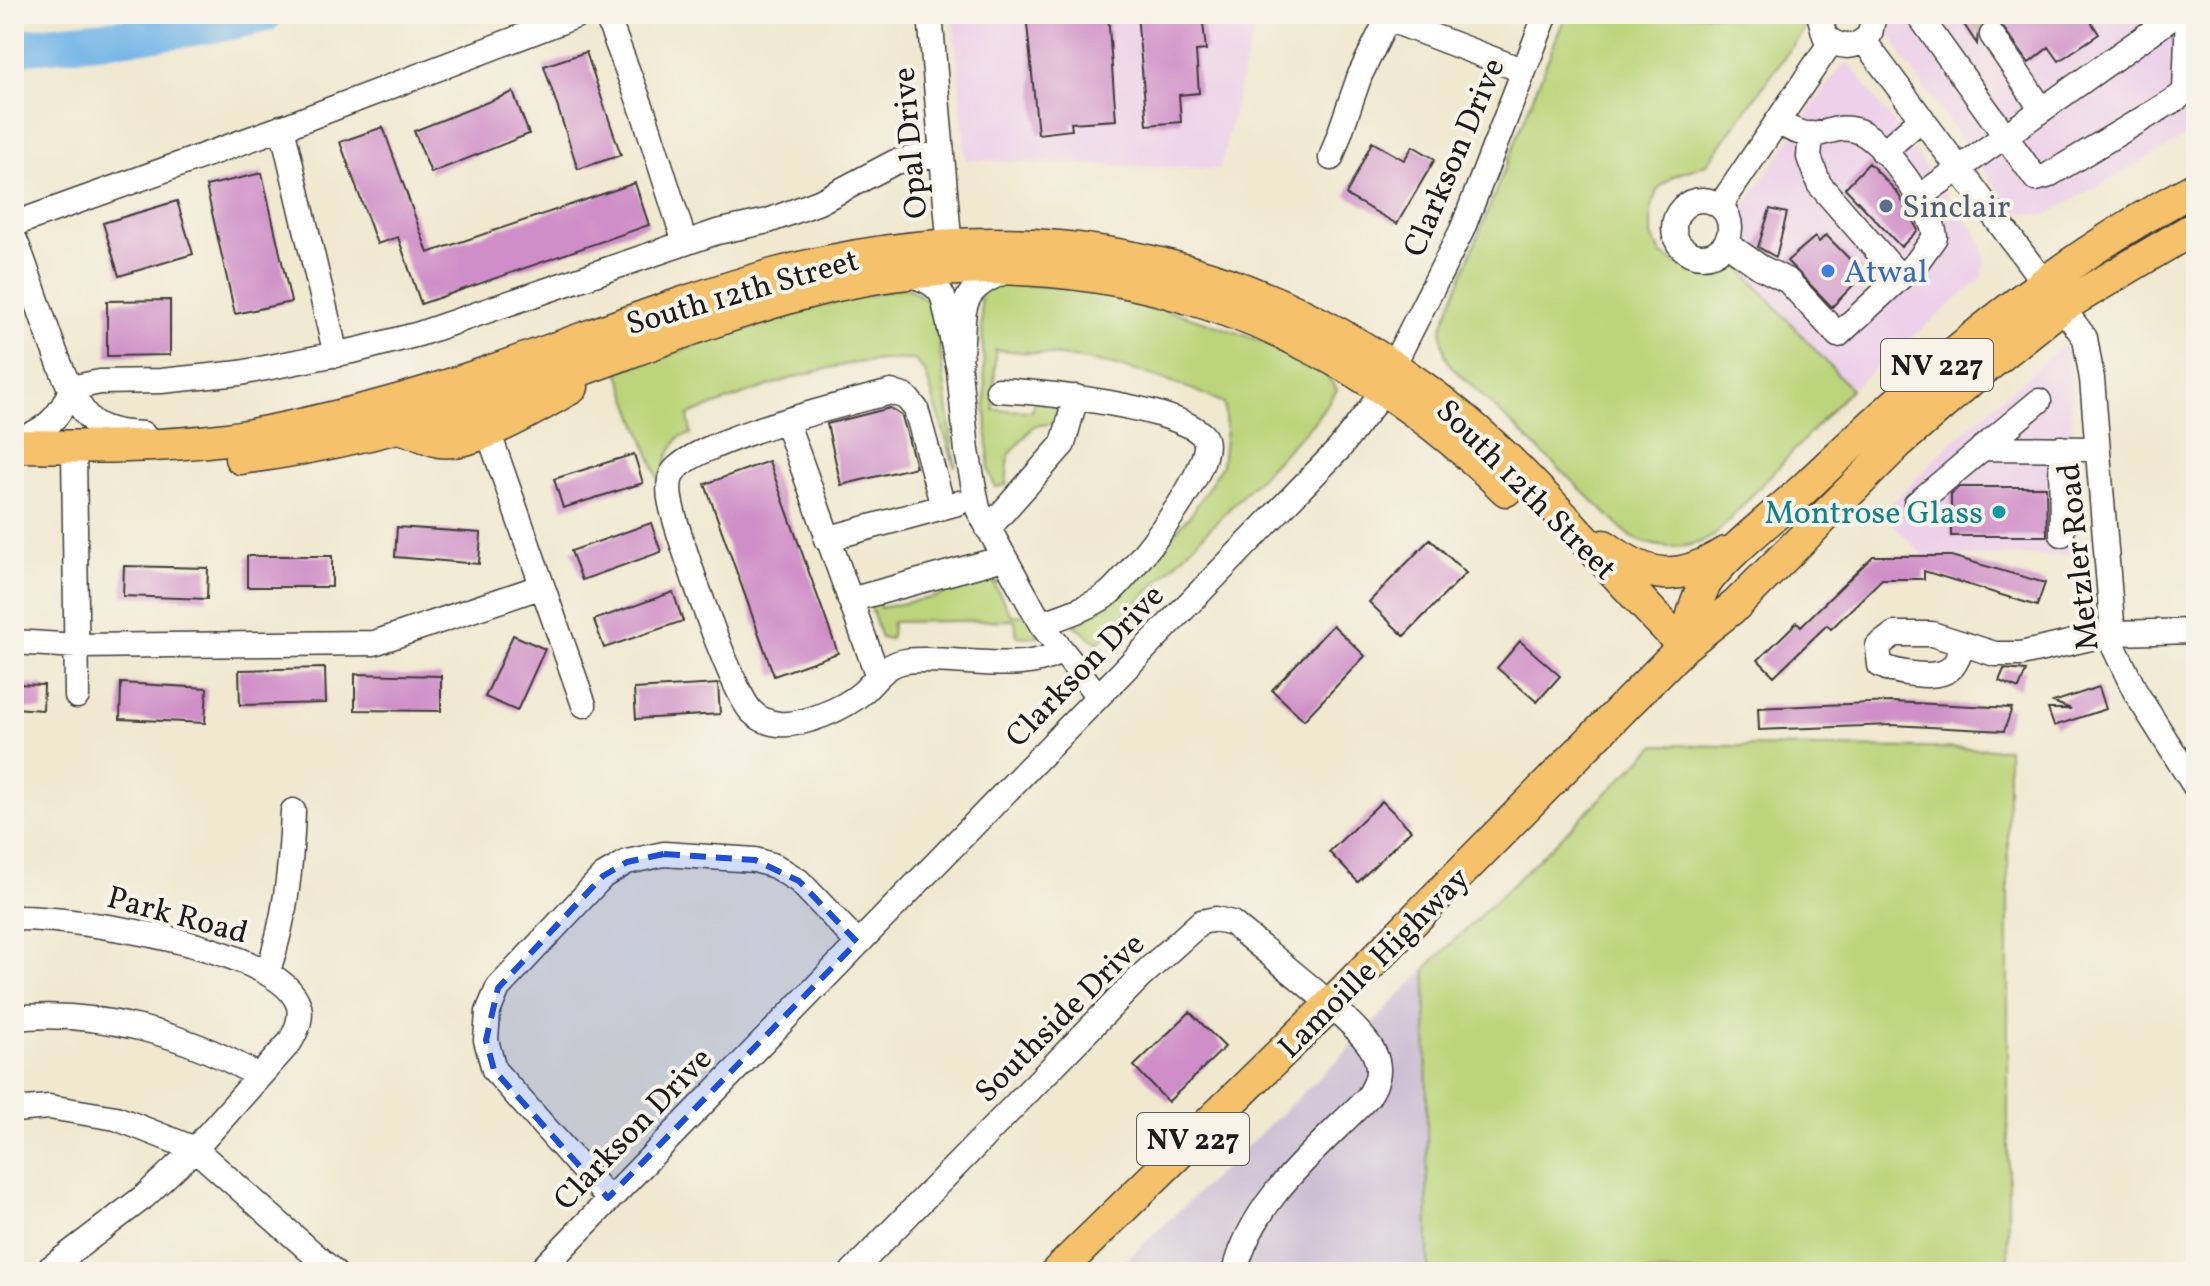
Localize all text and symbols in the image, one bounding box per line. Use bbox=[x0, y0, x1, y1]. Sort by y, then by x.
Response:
street label: Clarkson Drive bbox=[1394, 52, 1517, 264]
street label: Opal Drive bbox=[883, 65, 941, 220]
place label: Sinclair bbox=[1902, 187, 2010, 231]
marker: Sinclair bbox=[1877, 197, 1895, 215]
street label: South 12th Street bbox=[622, 240, 864, 348]
place label: Atwal bbox=[1844, 252, 1928, 296]
marker: Atwal bbox=[1819, 262, 1837, 280]
road number: NV 227 bbox=[1881, 339, 1993, 391]
street label: South 12th Street bbox=[1425, 391, 1625, 591]
street label: Metzler Road bbox=[2048, 461, 2112, 653]
place label: Montrose Glass bbox=[1765, 493, 1983, 537]
marker: Montrose Glass bbox=[1990, 503, 2008, 521]
street label: Clarkson Drive bbox=[997, 576, 1175, 758]
street label: Lamoille Highway bbox=[1270, 859, 1481, 1070]
street label: Park Road bbox=[102, 877, 252, 957]
street label: Southside Drive bbox=[966, 924, 1156, 1114]
street label: Clarkson Drive bbox=[545, 1039, 723, 1221]
road number: NV 227 bbox=[1137, 1113, 1249, 1165]

